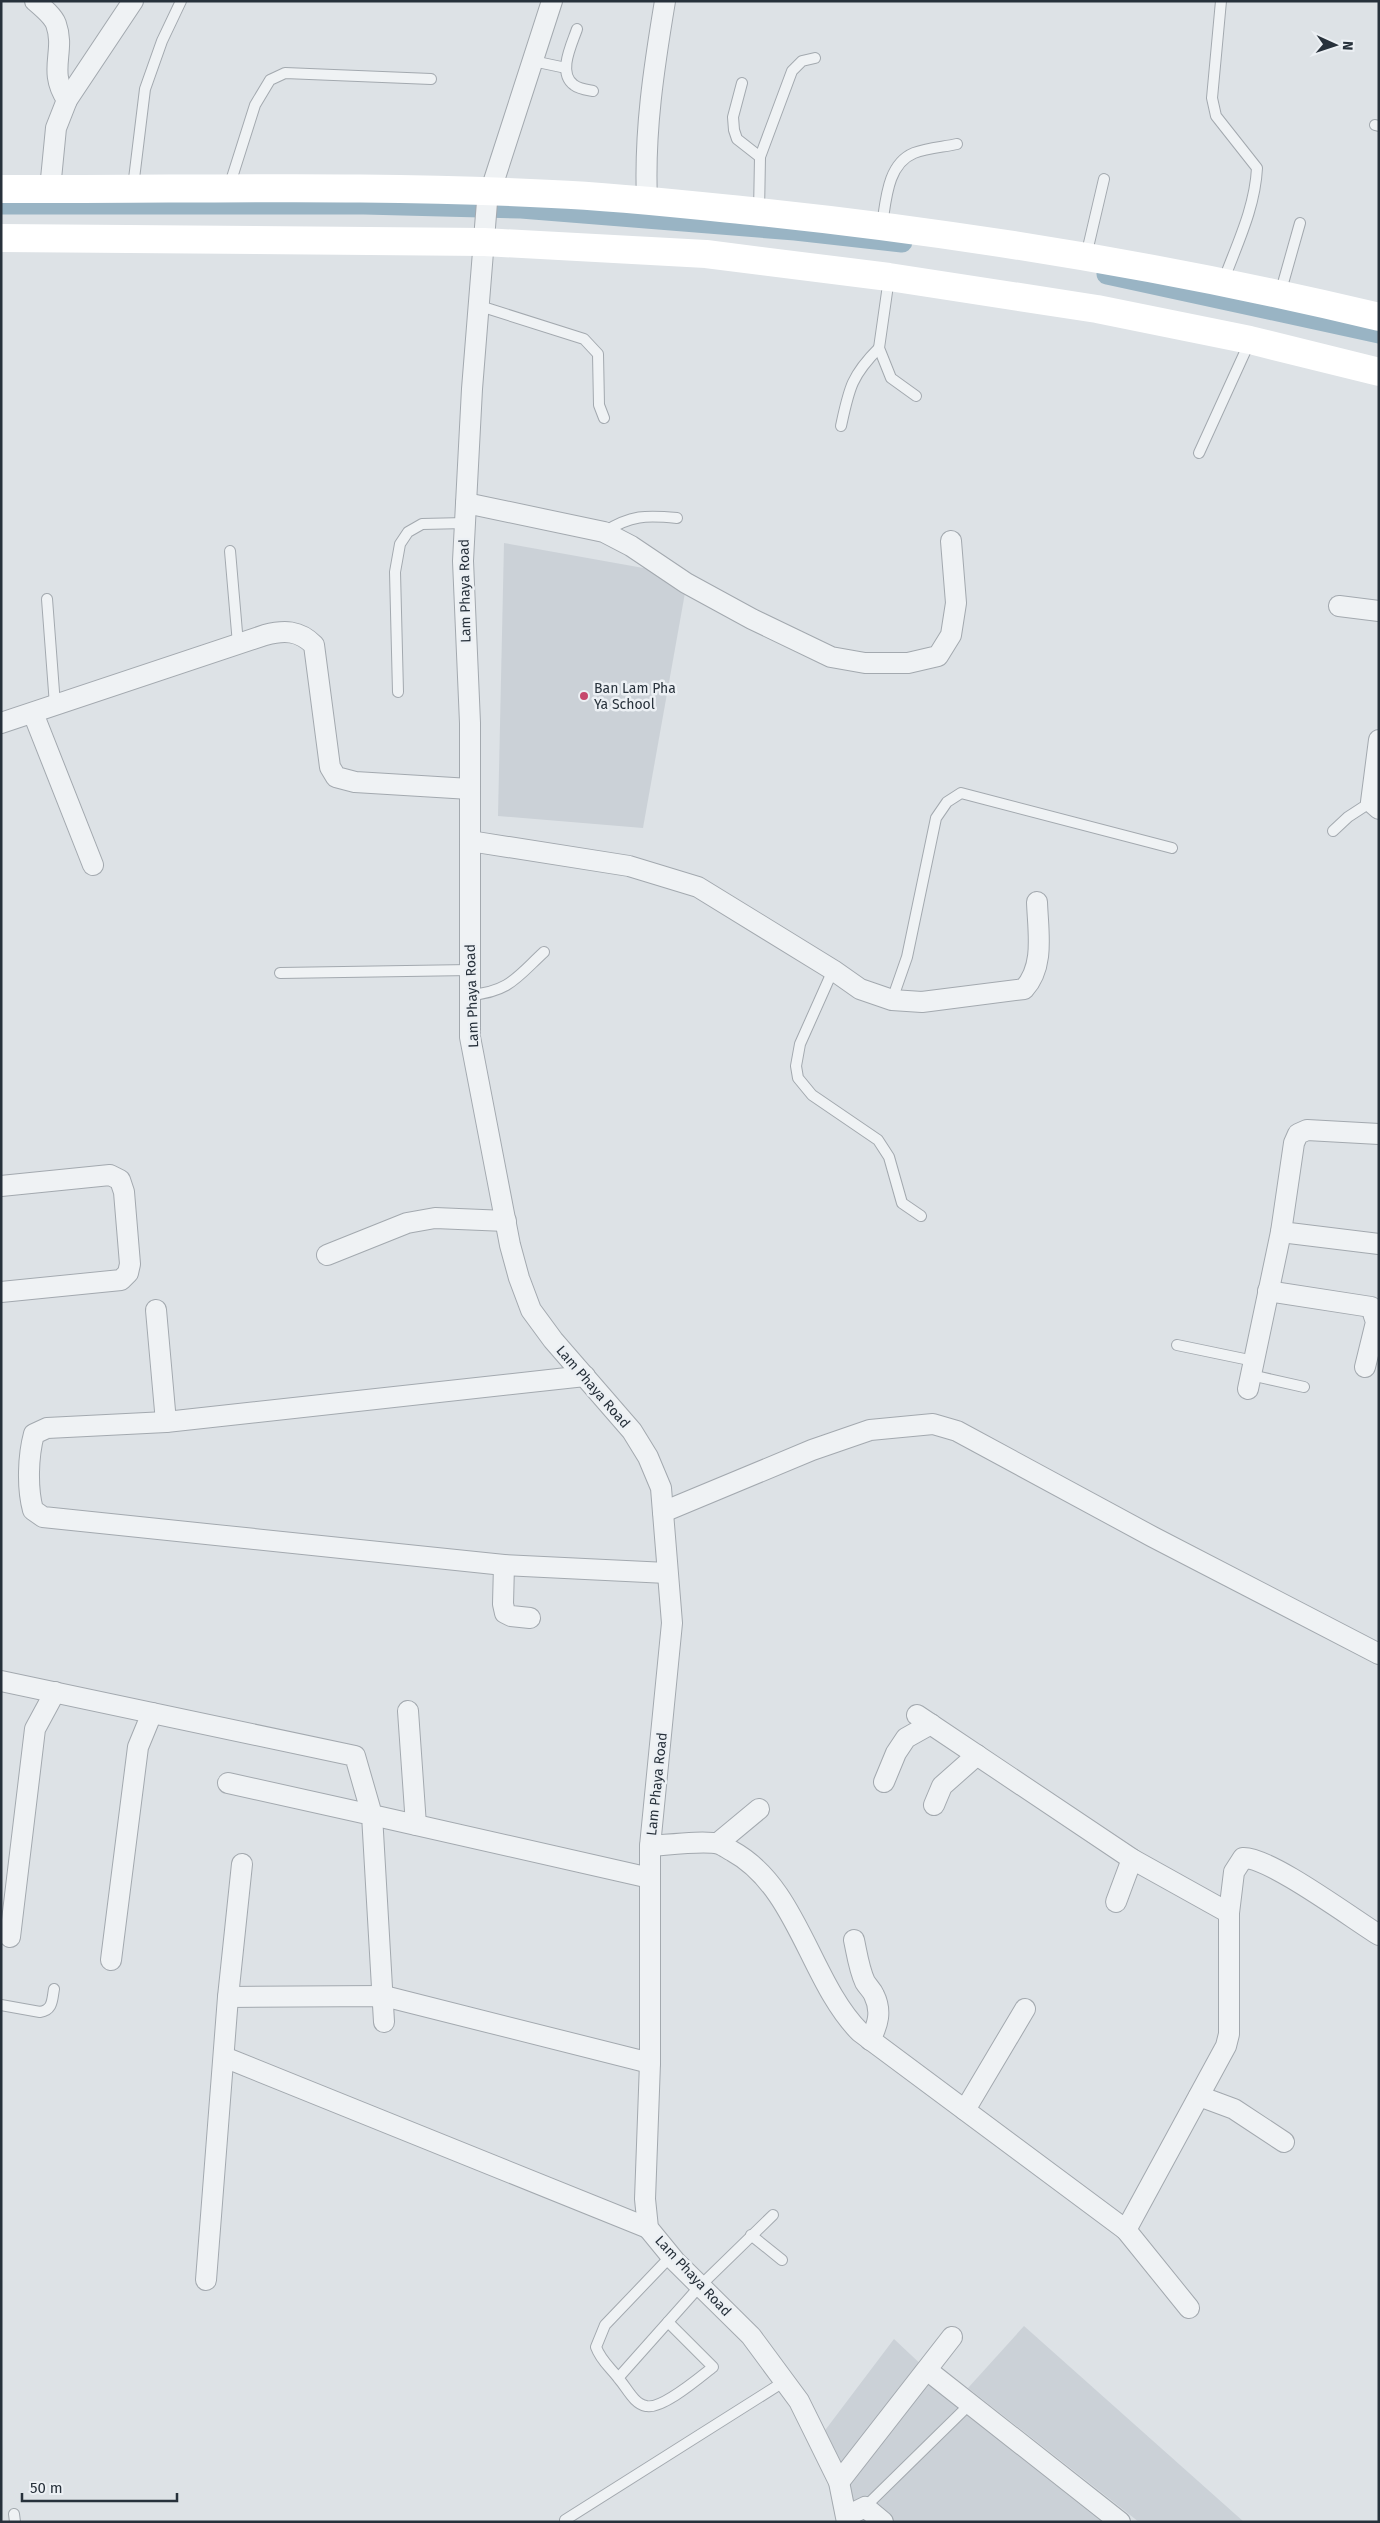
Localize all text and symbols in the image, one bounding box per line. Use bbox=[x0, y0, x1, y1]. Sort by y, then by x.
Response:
north arrow bbox=[1310, 20, 1360, 70]
text: N bbox=[1339, 41, 1356, 51]
street label: Lam Phaya Road bbox=[456, 539, 474, 643]
place label: Ban Lam Pha Ya School bbox=[594, 680, 676, 713]
marker: Ban Lam Pha Ya School bbox=[578, 690, 590, 702]
street label: Lam Phaya Road bbox=[462, 944, 482, 1048]
street label: Lam Phaya Road bbox=[553, 1342, 633, 1432]
street label: Lam Phaya Road bbox=[643, 1731, 671, 1837]
street label: Lam Phaya Road bbox=[651, 2232, 735, 2320]
scale bar bbox=[22, 2470, 178, 2502]
text: 50 m bbox=[30, 2479, 63, 2497]

